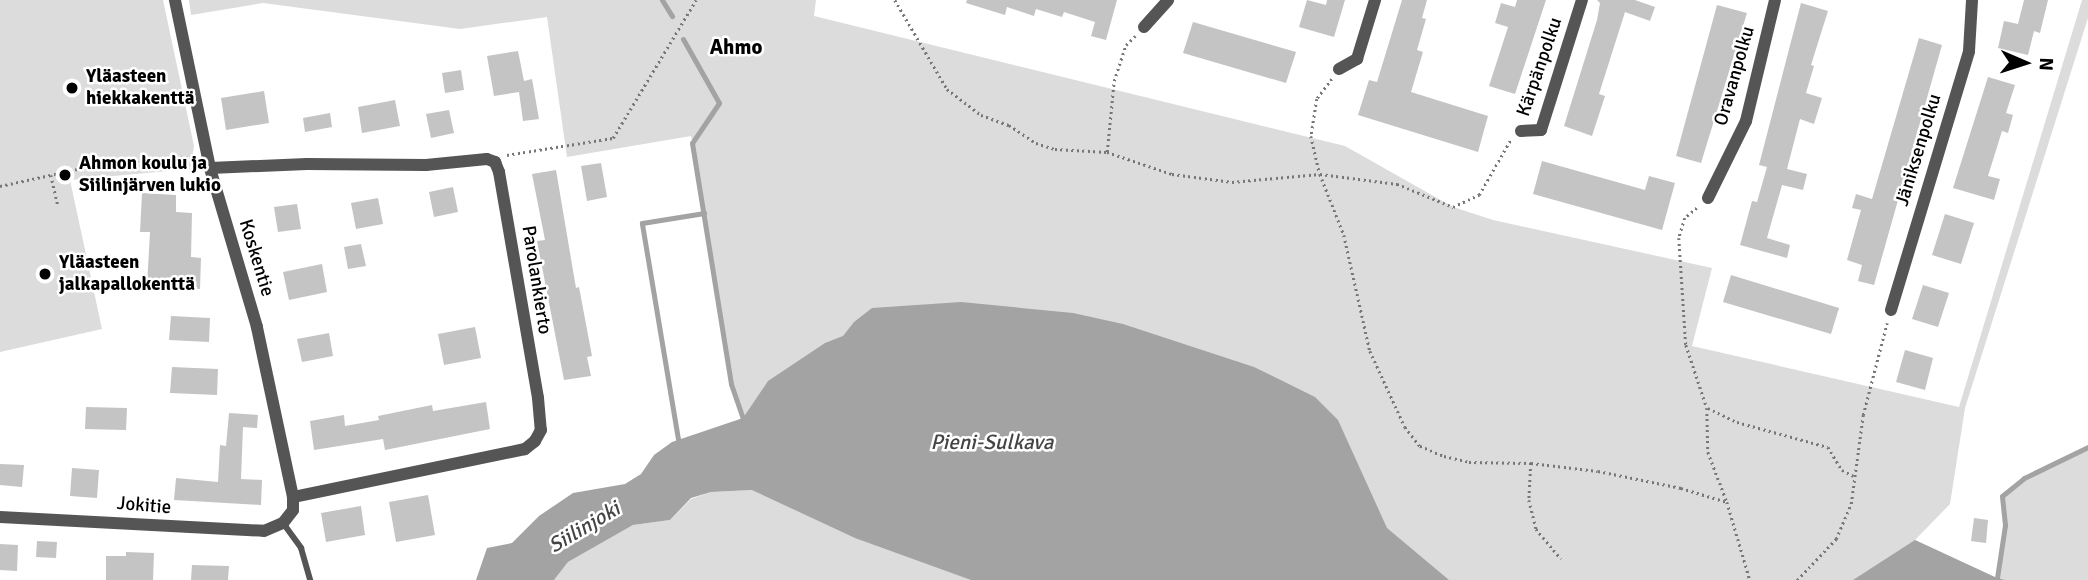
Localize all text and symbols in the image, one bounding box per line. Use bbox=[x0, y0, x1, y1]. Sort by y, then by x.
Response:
street label: Kärpänpolku bbox=[1512, 15, 1568, 119]
street label: Oravanpolku bbox=[1710, 24, 1760, 128]
north arrow bbox=[1990, 28, 2060, 98]
district label: Ahmo bbox=[710, 34, 762, 60]
text: N bbox=[2034, 57, 2058, 71]
place label: Yläasteen hiekkakenttä bbox=[86, 66, 194, 110]
marker: Yläasteen hiekkakenttä bbox=[64, 80, 80, 96]
street label: Jäniksenpolku bbox=[1891, 91, 1947, 209]
place label: Ahmon koulu ja Siilinjärven lukio bbox=[79, 153, 221, 197]
marker: Ahmon koulu ja Siilinjärven lukio bbox=[57, 167, 73, 183]
street label: Koskentie bbox=[233, 217, 279, 299]
street label: Parolankierto bbox=[516, 224, 556, 336]
place label: Yläasteen jalkapallokenttä bbox=[59, 252, 195, 296]
marker: Yläasteen jalkapallokenttä bbox=[37, 266, 53, 282]
water label: Pieni-Sulkava bbox=[931, 429, 1053, 455]
street label: Jokitie bbox=[116, 492, 172, 520]
water label: Siilinjoki bbox=[544, 496, 624, 558]

